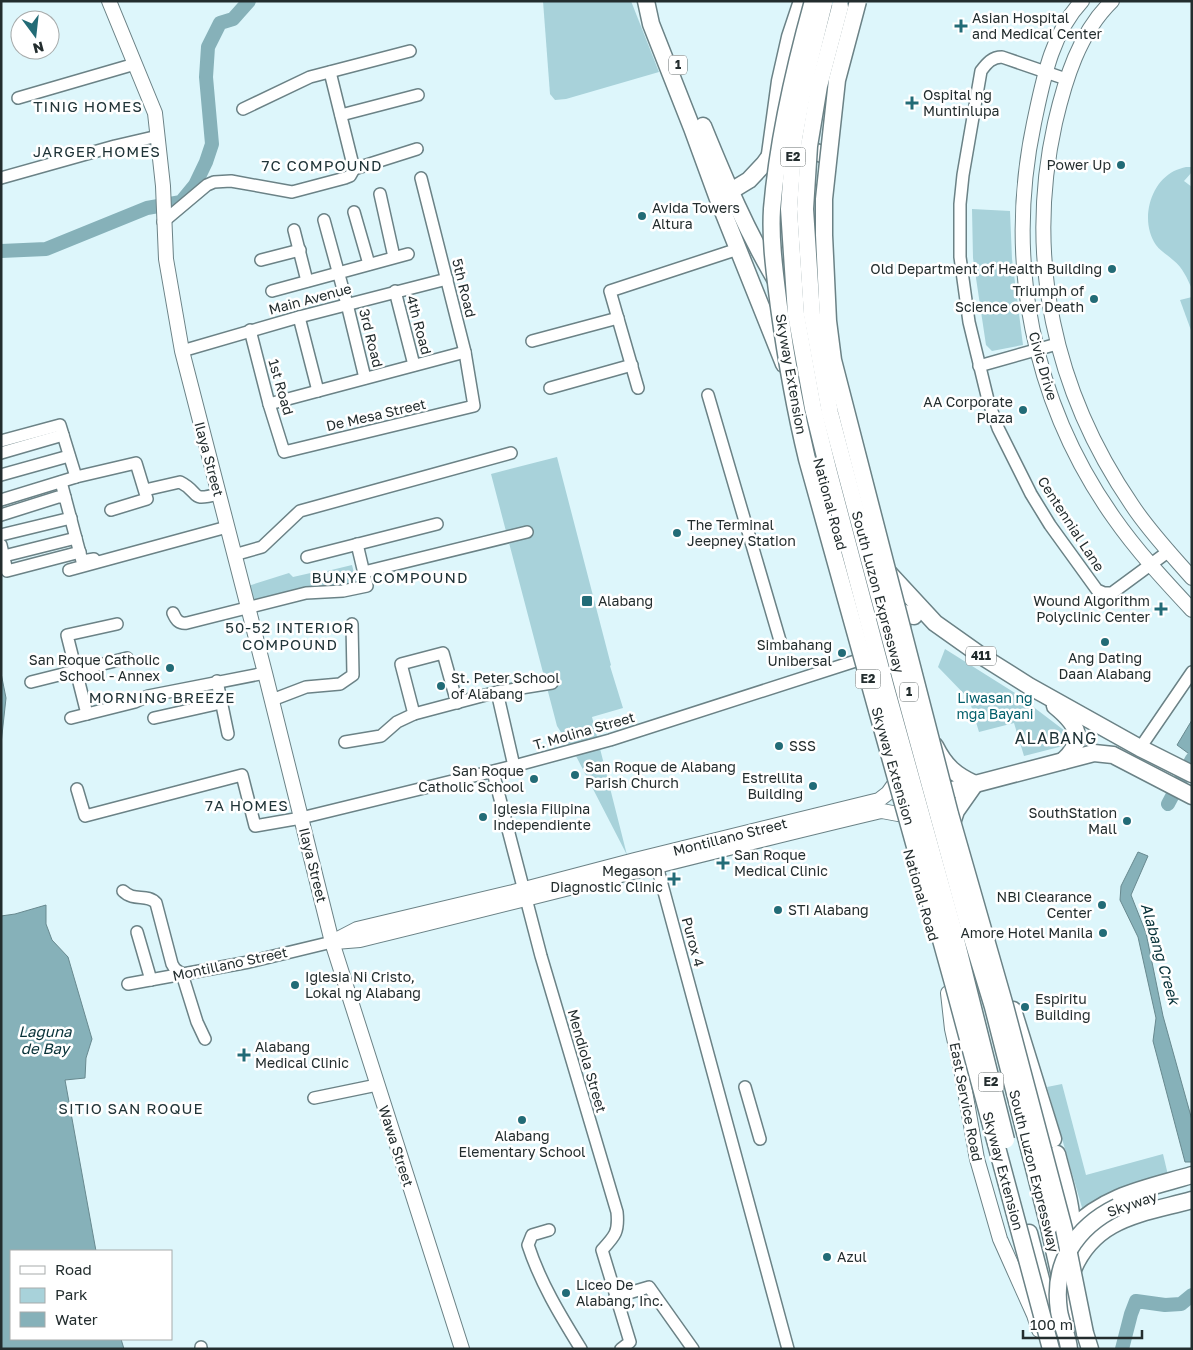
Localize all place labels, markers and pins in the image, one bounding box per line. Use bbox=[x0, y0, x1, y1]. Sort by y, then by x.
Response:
place label: Asian Hospital and Medical Center bbox=[972, 9, 1103, 42]
marker: Asian Hospital and Medical Center bbox=[954, 19, 968, 33]
place label: Ospital ng Muntinlupa bbox=[923, 86, 999, 119]
marker: Ospital ng Muntinlupa bbox=[905, 96, 919, 110]
place label: Power Up bbox=[1047, 156, 1111, 173]
marker: Power Up bbox=[1115, 159, 1127, 171]
place label: Avida Towers Altura bbox=[652, 199, 740, 232]
marker: Avida Towers Altura bbox=[636, 210, 648, 222]
place label: Old Department of Health Building bbox=[870, 260, 1102, 277]
marker: Old Department of Health Building bbox=[1106, 263, 1118, 275]
place label: Triumph of Science over Death bbox=[955, 282, 1084, 315]
marker: Triumph of Science over Death bbox=[1088, 293, 1100, 305]
place label: AA Corporate Plaza bbox=[923, 393, 1013, 426]
marker: AA Corporate Plaza bbox=[1017, 404, 1029, 416]
place label: The Terminal Jeepney Station bbox=[687, 516, 796, 549]
marker: The Terminal Jeepney Station bbox=[671, 527, 683, 539]
place label: Alabang bbox=[598, 592, 653, 609]
place label: Wound Algorithm Polyclinic Center bbox=[1033, 592, 1151, 625]
marker: Alabang bbox=[580, 594, 594, 608]
marker: Wound Algorithm Polyclinic Center bbox=[1154, 602, 1168, 616]
place label: Simbahang Unibersal bbox=[757, 636, 832, 669]
marker: Ang Dating Daan Alabang bbox=[1099, 636, 1111, 648]
marker: Simbahang Unibersal bbox=[836, 647, 848, 659]
place label: Ang Dating Daan Alabang bbox=[1059, 649, 1151, 682]
place label: San Roque Catholic School - Annex bbox=[29, 651, 160, 684]
marker: San Roque Catholic School - Annex bbox=[164, 662, 176, 674]
place label: St. Peter School of Alabang bbox=[451, 669, 560, 702]
marker: St. Peter School of Alabang bbox=[435, 680, 447, 692]
place label: SSS bbox=[789, 737, 816, 754]
marker: SSS bbox=[773, 740, 785, 752]
place label: San Roque de Alabang Parish Church bbox=[585, 758, 736, 791]
place label: San Roque Catholic School bbox=[418, 762, 524, 795]
marker: San Roque de Alabang Parish Church bbox=[569, 769, 581, 781]
place label: Estrellita Building bbox=[742, 769, 803, 802]
marker: San Roque Catholic School bbox=[528, 773, 540, 785]
marker: Estrellita Building bbox=[807, 780, 819, 792]
place label: Iglesia Filipina Independiente bbox=[493, 800, 591, 833]
place label: SouthStation Mall bbox=[1029, 804, 1117, 837]
marker: Iglesia Filipina Independiente bbox=[477, 811, 489, 823]
marker: SouthStation Mall bbox=[1121, 815, 1133, 827]
place label: San Roque Medical Clinic bbox=[734, 846, 828, 879]
marker: San Roque Medical Clinic bbox=[716, 856, 730, 870]
place label: Megason Diagnostic Clinic bbox=[550, 862, 663, 895]
marker: Megason Diagnostic Clinic bbox=[667, 872, 681, 886]
place label: NBI Clearance Center bbox=[997, 888, 1093, 921]
marker: NBI Clearance Center bbox=[1096, 899, 1108, 911]
place label: STI Alabang bbox=[788, 901, 869, 918]
marker: STI Alabang bbox=[772, 904, 784, 916]
place label: Amore Hotel Manila bbox=[960, 924, 1093, 941]
marker: Amore Hotel Manila bbox=[1097, 927, 1109, 939]
place label: Iglesia Ni Cristo, Lokal ng Alabang bbox=[305, 968, 421, 1001]
marker: Iglesia Ni Cristo, Lokal ng Alabang bbox=[289, 979, 301, 991]
place label: Espiritu Building bbox=[1035, 990, 1091, 1023]
marker: Espiritu Building bbox=[1019, 1001, 1031, 1013]
place label: Alabang Medical Clinic bbox=[255, 1038, 349, 1071]
marker: Alabang Medical Clinic bbox=[237, 1048, 251, 1062]
marker: Alabang Elementary School bbox=[516, 1114, 528, 1126]
place label: Alabang Elementary School bbox=[458, 1127, 586, 1160]
place label: Azul bbox=[837, 1248, 867, 1265]
marker: Azul bbox=[821, 1251, 833, 1263]
place label: Liceo De Alabang, Inc. bbox=[576, 1276, 664, 1309]
marker: Liceo De Alabang, Inc. bbox=[560, 1287, 572, 1299]

